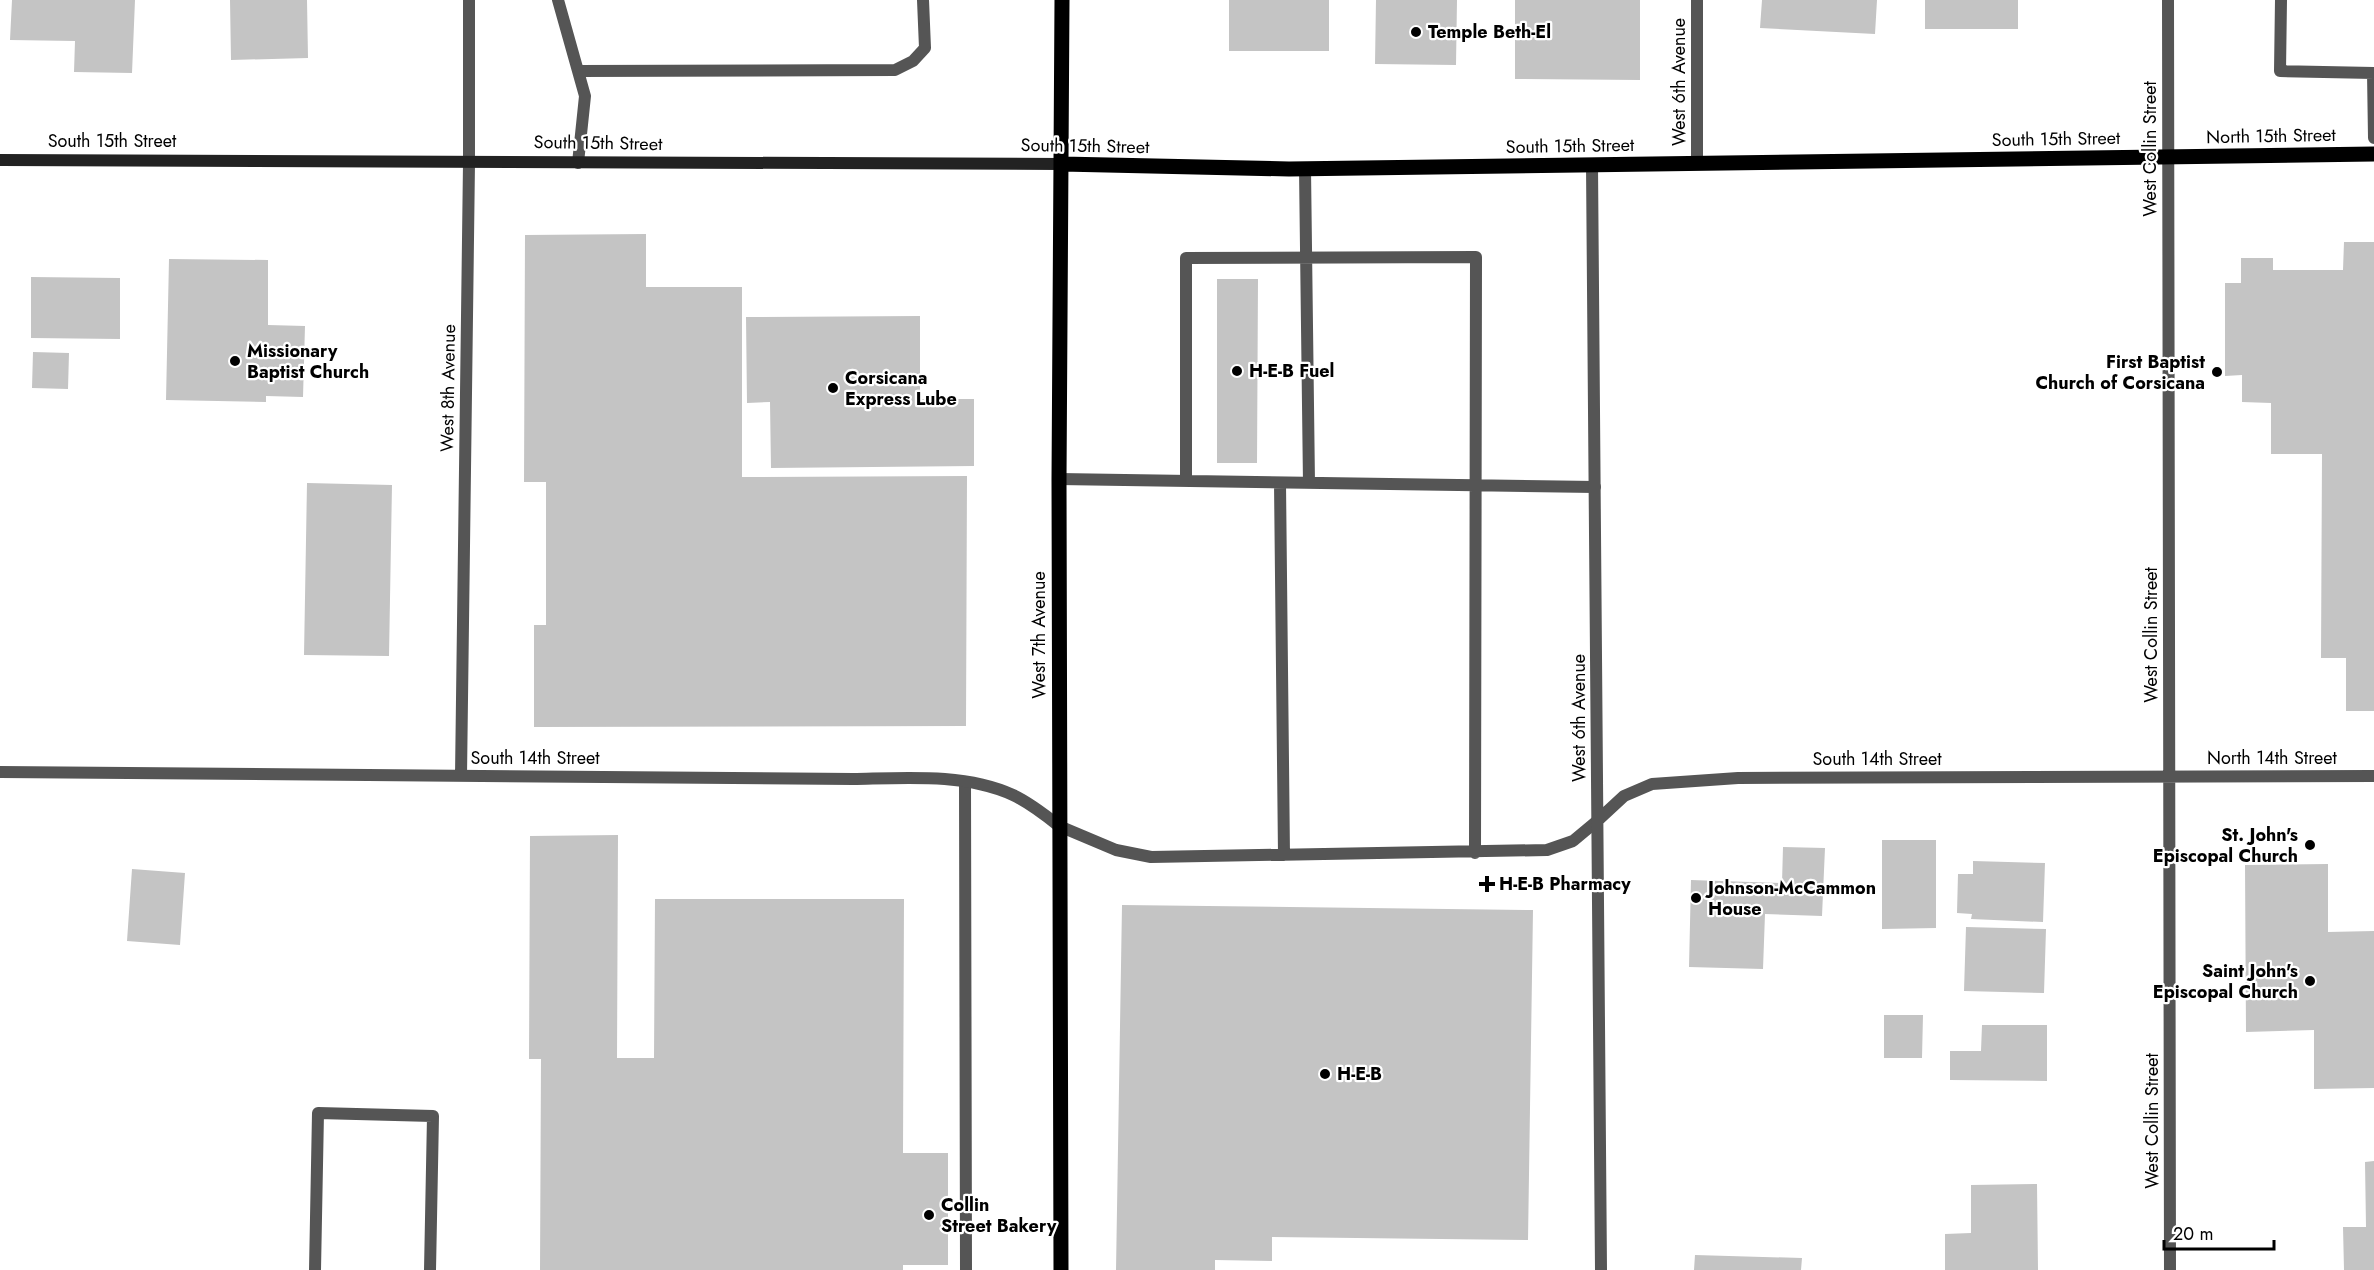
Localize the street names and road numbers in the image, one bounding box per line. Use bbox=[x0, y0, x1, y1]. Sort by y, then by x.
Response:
street label: West 6th Avenue bbox=[1666, 18, 1692, 146]
street label: West Collin Street bbox=[2137, 81, 2163, 217]
street label: North 15th Street bbox=[2206, 122, 2337, 150]
street label: South 15th Street bbox=[1991, 125, 2121, 153]
street label: South 15th Street bbox=[48, 128, 177, 154]
street label: South 15th Street bbox=[533, 129, 663, 157]
street label: South 15th Street bbox=[1020, 132, 1150, 160]
street label: South 15th Street bbox=[1505, 132, 1635, 160]
street label: West 8th Avenue bbox=[434, 324, 462, 452]
street label: West Collin Street bbox=[2138, 567, 2164, 703]
street label: West 7th Avenue bbox=[1026, 571, 1052, 699]
street label: West 6th Avenue bbox=[1566, 654, 1592, 782]
street label: South 14th Street bbox=[470, 745, 600, 771]
street label: North 14th Street bbox=[2207, 745, 2338, 771]
street label: South 14th Street bbox=[1812, 746, 1942, 772]
street label: West Collin Street bbox=[2139, 1053, 2165, 1189]

